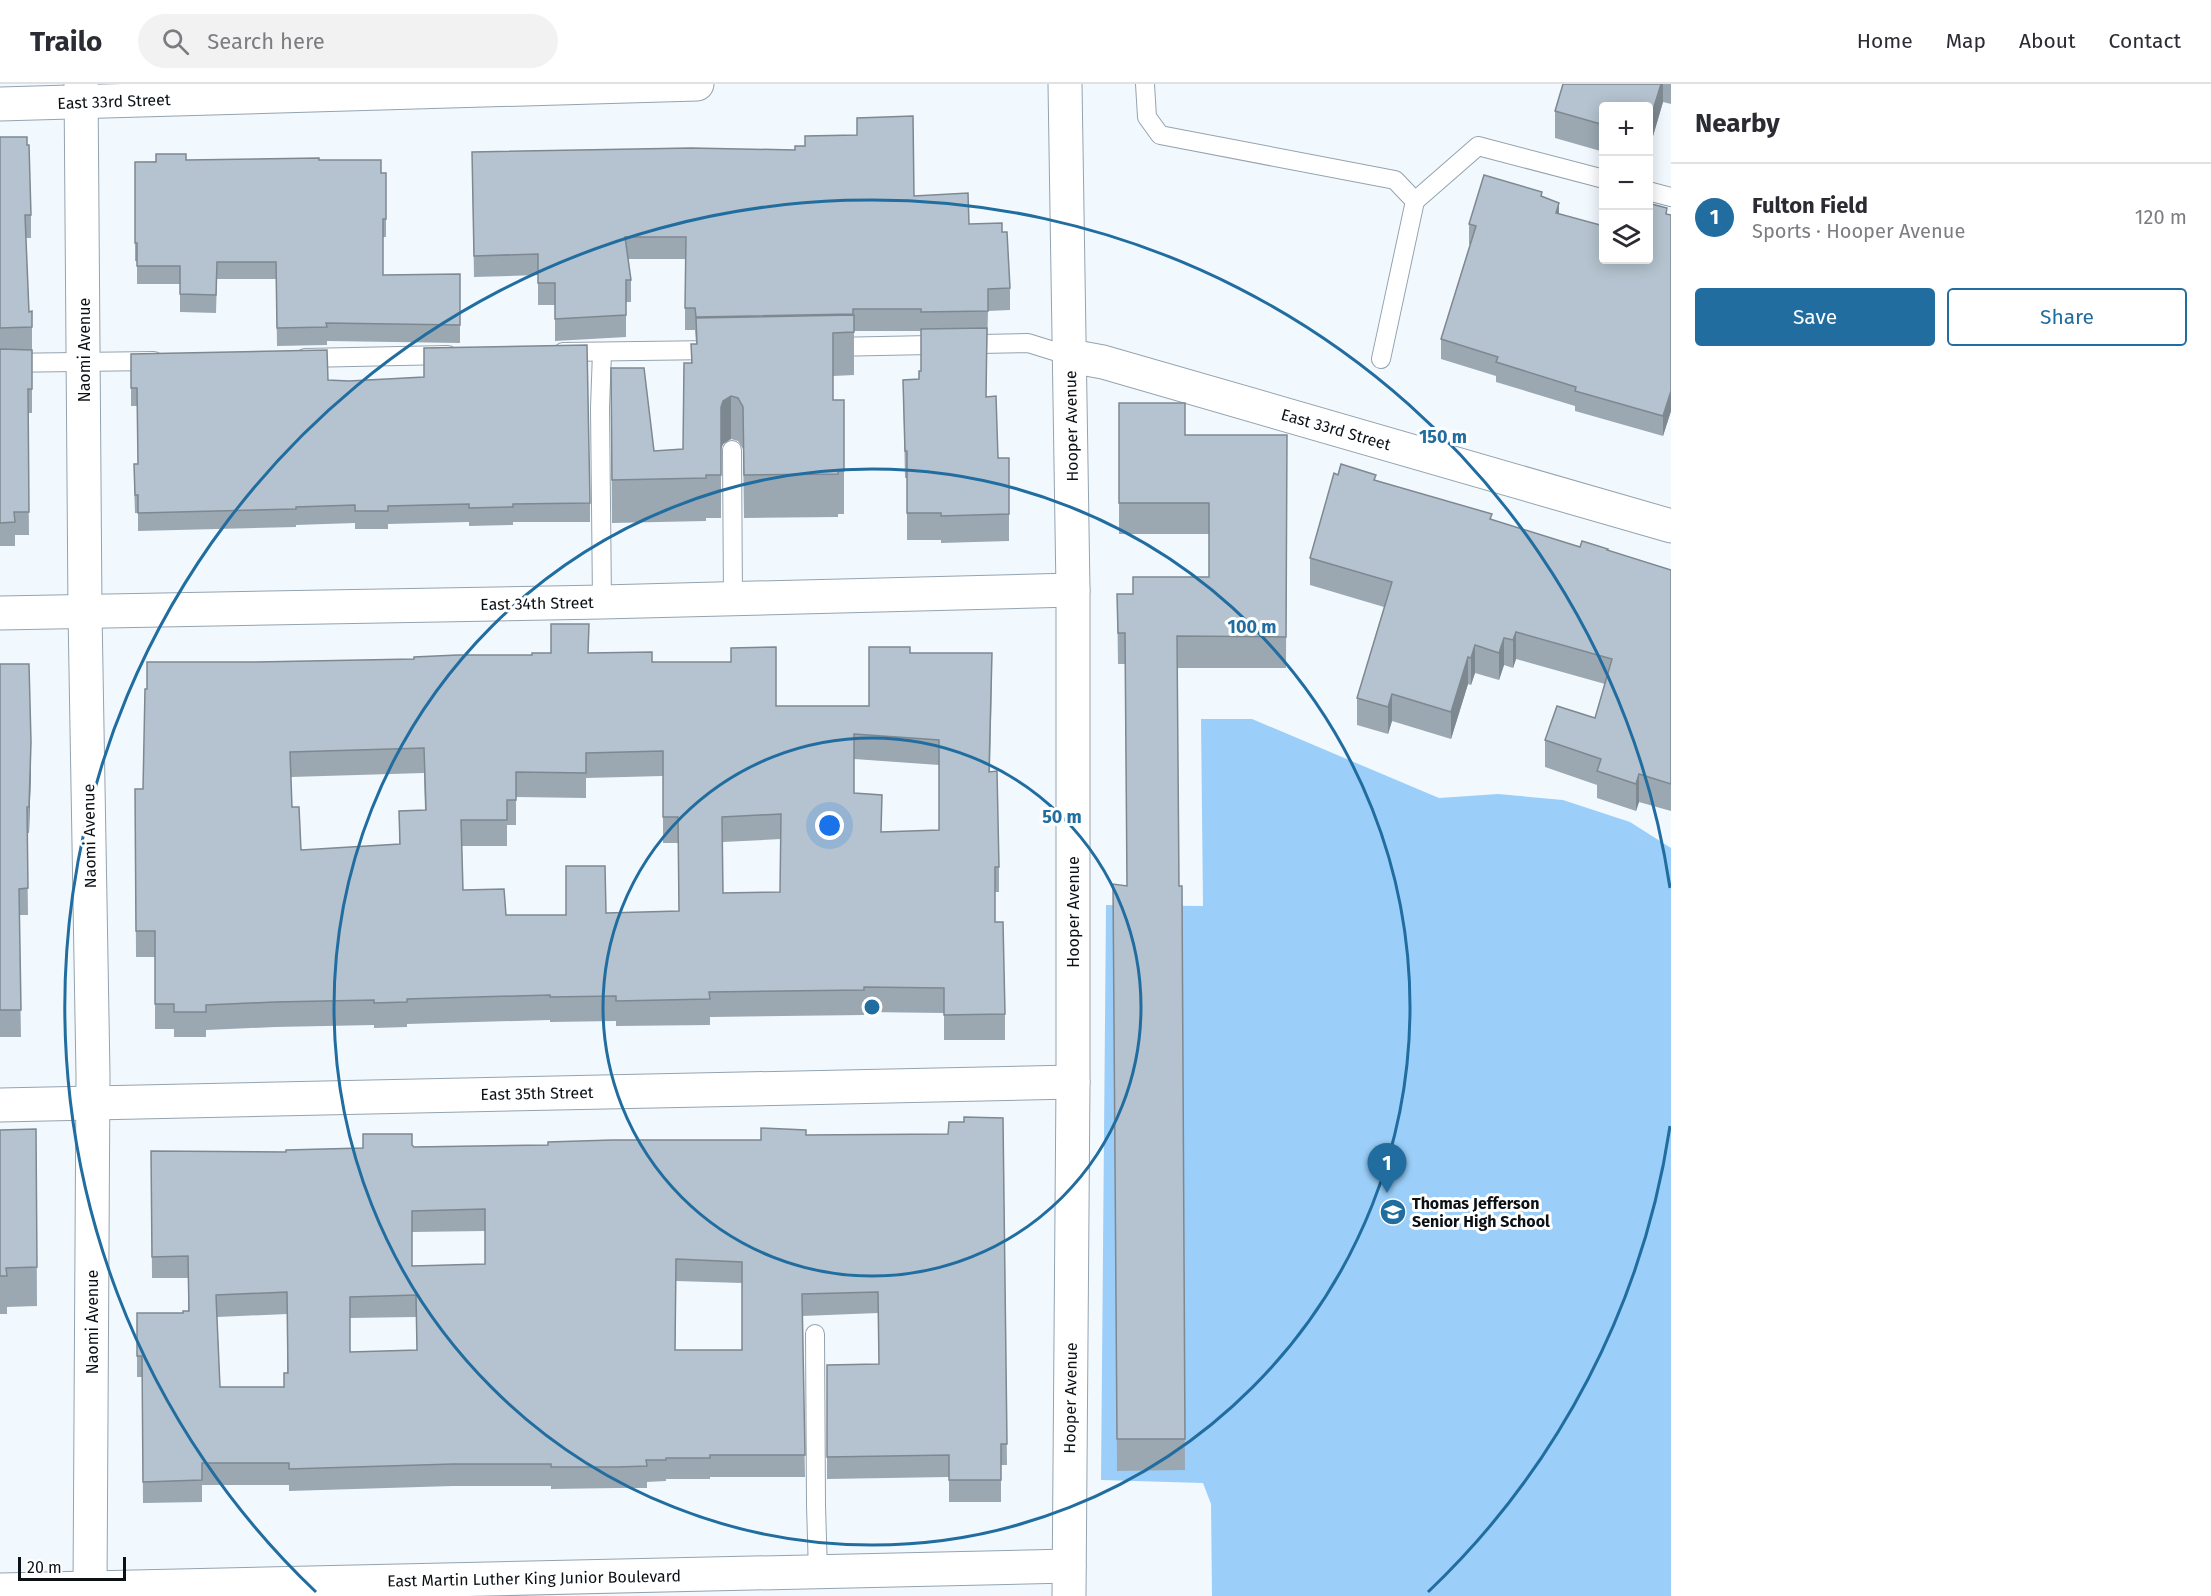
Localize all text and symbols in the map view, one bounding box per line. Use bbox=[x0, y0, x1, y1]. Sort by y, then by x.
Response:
search box bbox=[138, 14, 558, 68]
text: Trailo bbox=[30, 25, 102, 58]
icon: search bbox=[159, 25, 192, 58]
text: Search here bbox=[207, 28, 325, 55]
text: Home bbox=[1857, 28, 1913, 54]
text: Map bbox=[1946, 28, 1986, 54]
text: About bbox=[2019, 28, 2076, 54]
text: Contact bbox=[2109, 28, 2181, 54]
street label: East 33rd Street bbox=[57, 90, 171, 113]
map controls bbox=[1599, 102, 1653, 264]
button: + bbox=[1599, 102, 1653, 156]
text: Nearby bbox=[1695, 108, 1780, 139]
button: − bbox=[1599, 156, 1653, 210]
text: Fulton Field bbox=[1752, 192, 1868, 219]
text: 1 bbox=[1710, 205, 1719, 229]
text: 120 m bbox=[2135, 205, 2187, 229]
button: layers bbox=[1599, 210, 1653, 264]
text: Sports · Hooper Avenue bbox=[1752, 219, 1965, 243]
button: Save bbox=[1695, 288, 1935, 346]
button: Share bbox=[1947, 288, 2187, 346]
street label: Naomi Avenue bbox=[75, 298, 94, 402]
street label: Hooper Avenue bbox=[1061, 370, 1082, 482]
street label: East 33rd Street bbox=[1279, 405, 1393, 454]
text: 150 m bbox=[1419, 426, 1467, 448]
street label: East 34th Street bbox=[480, 593, 594, 614]
text: 100 m bbox=[1228, 616, 1276, 638]
street label: Naomi Avenue bbox=[79, 784, 100, 888]
text: 50 m bbox=[1042, 806, 1082, 828]
your location bbox=[815, 811, 844, 840]
street label: Hooper Avenue bbox=[1064, 856, 1083, 968]
centre of rings bbox=[862, 997, 882, 1017]
street label: East 35th Street bbox=[480, 1083, 594, 1104]
pin: 1 bbox=[1368, 1144, 1406, 1193]
place label: Thomas Jefferson Senior High School bbox=[1412, 1194, 1550, 1231]
school or university icon: Thomas Jefferson Senior High School bbox=[1378, 1197, 1408, 1227]
street label: Naomi Avenue bbox=[83, 1270, 102, 1374]
street label: Hooper Avenue bbox=[1060, 1342, 1081, 1454]
scale bar bbox=[18, 1554, 126, 1582]
text: 20 m bbox=[27, 1558, 62, 1577]
street label: East Martin Luther King Junior Boulevard bbox=[387, 1566, 681, 1591]

